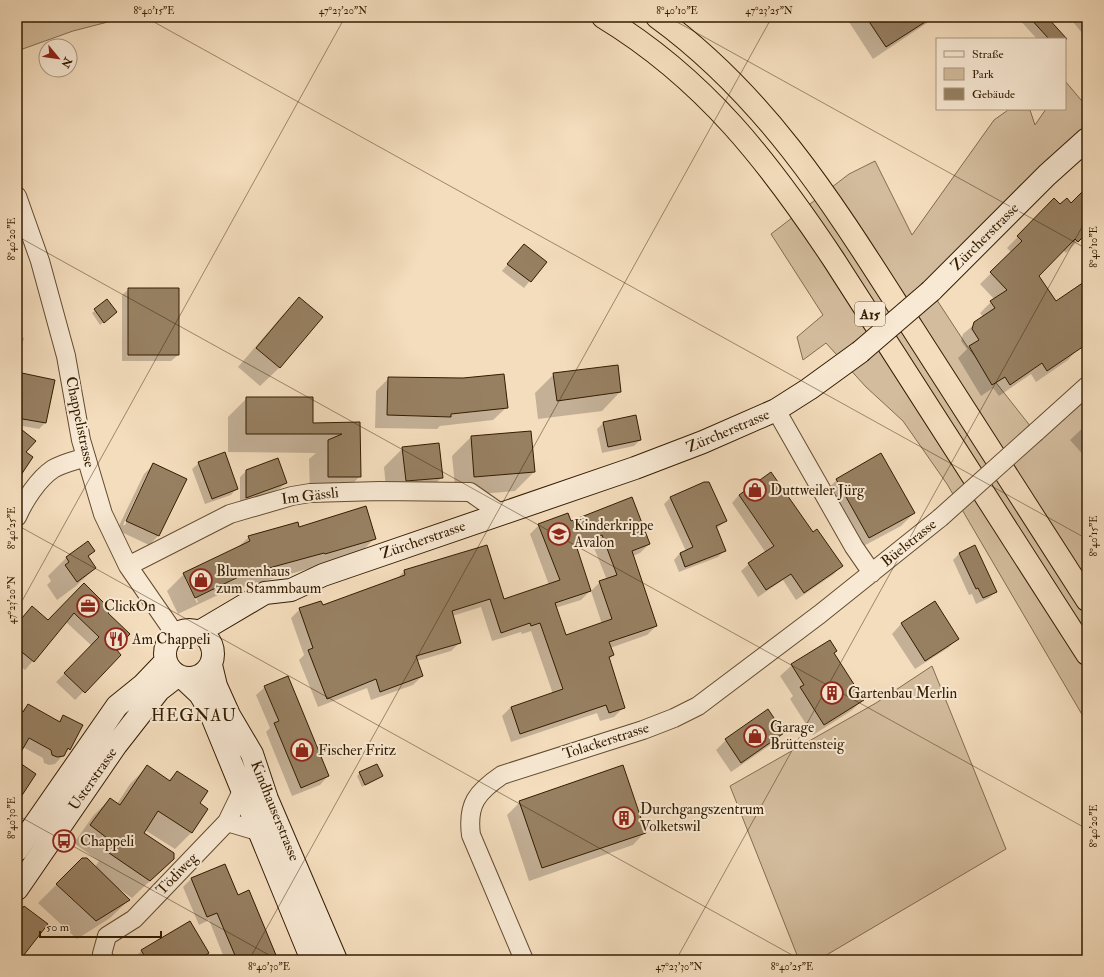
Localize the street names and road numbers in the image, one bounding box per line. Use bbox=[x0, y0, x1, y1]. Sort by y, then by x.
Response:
street label: Zürcherstrasse bbox=[947, 199, 1023, 275]
road number: A15 bbox=[855, 302, 885, 326]
street label: Chappelistrasse bbox=[60, 375, 99, 469]
street label: Zürcherstrasse bbox=[683, 405, 773, 457]
street label: Im Gässli bbox=[280, 483, 340, 509]
street label: Büelstrasse bbox=[877, 515, 941, 571]
street label: Zürcherstrasse bbox=[378, 517, 468, 563]
street label: Tolackerstrasse bbox=[560, 718, 652, 764]
street label: Usterstrasse bbox=[64, 744, 122, 814]
street label: Kindhauserstrasse bbox=[246, 758, 304, 864]
street label: Tödiweg bbox=[152, 848, 202, 899]

